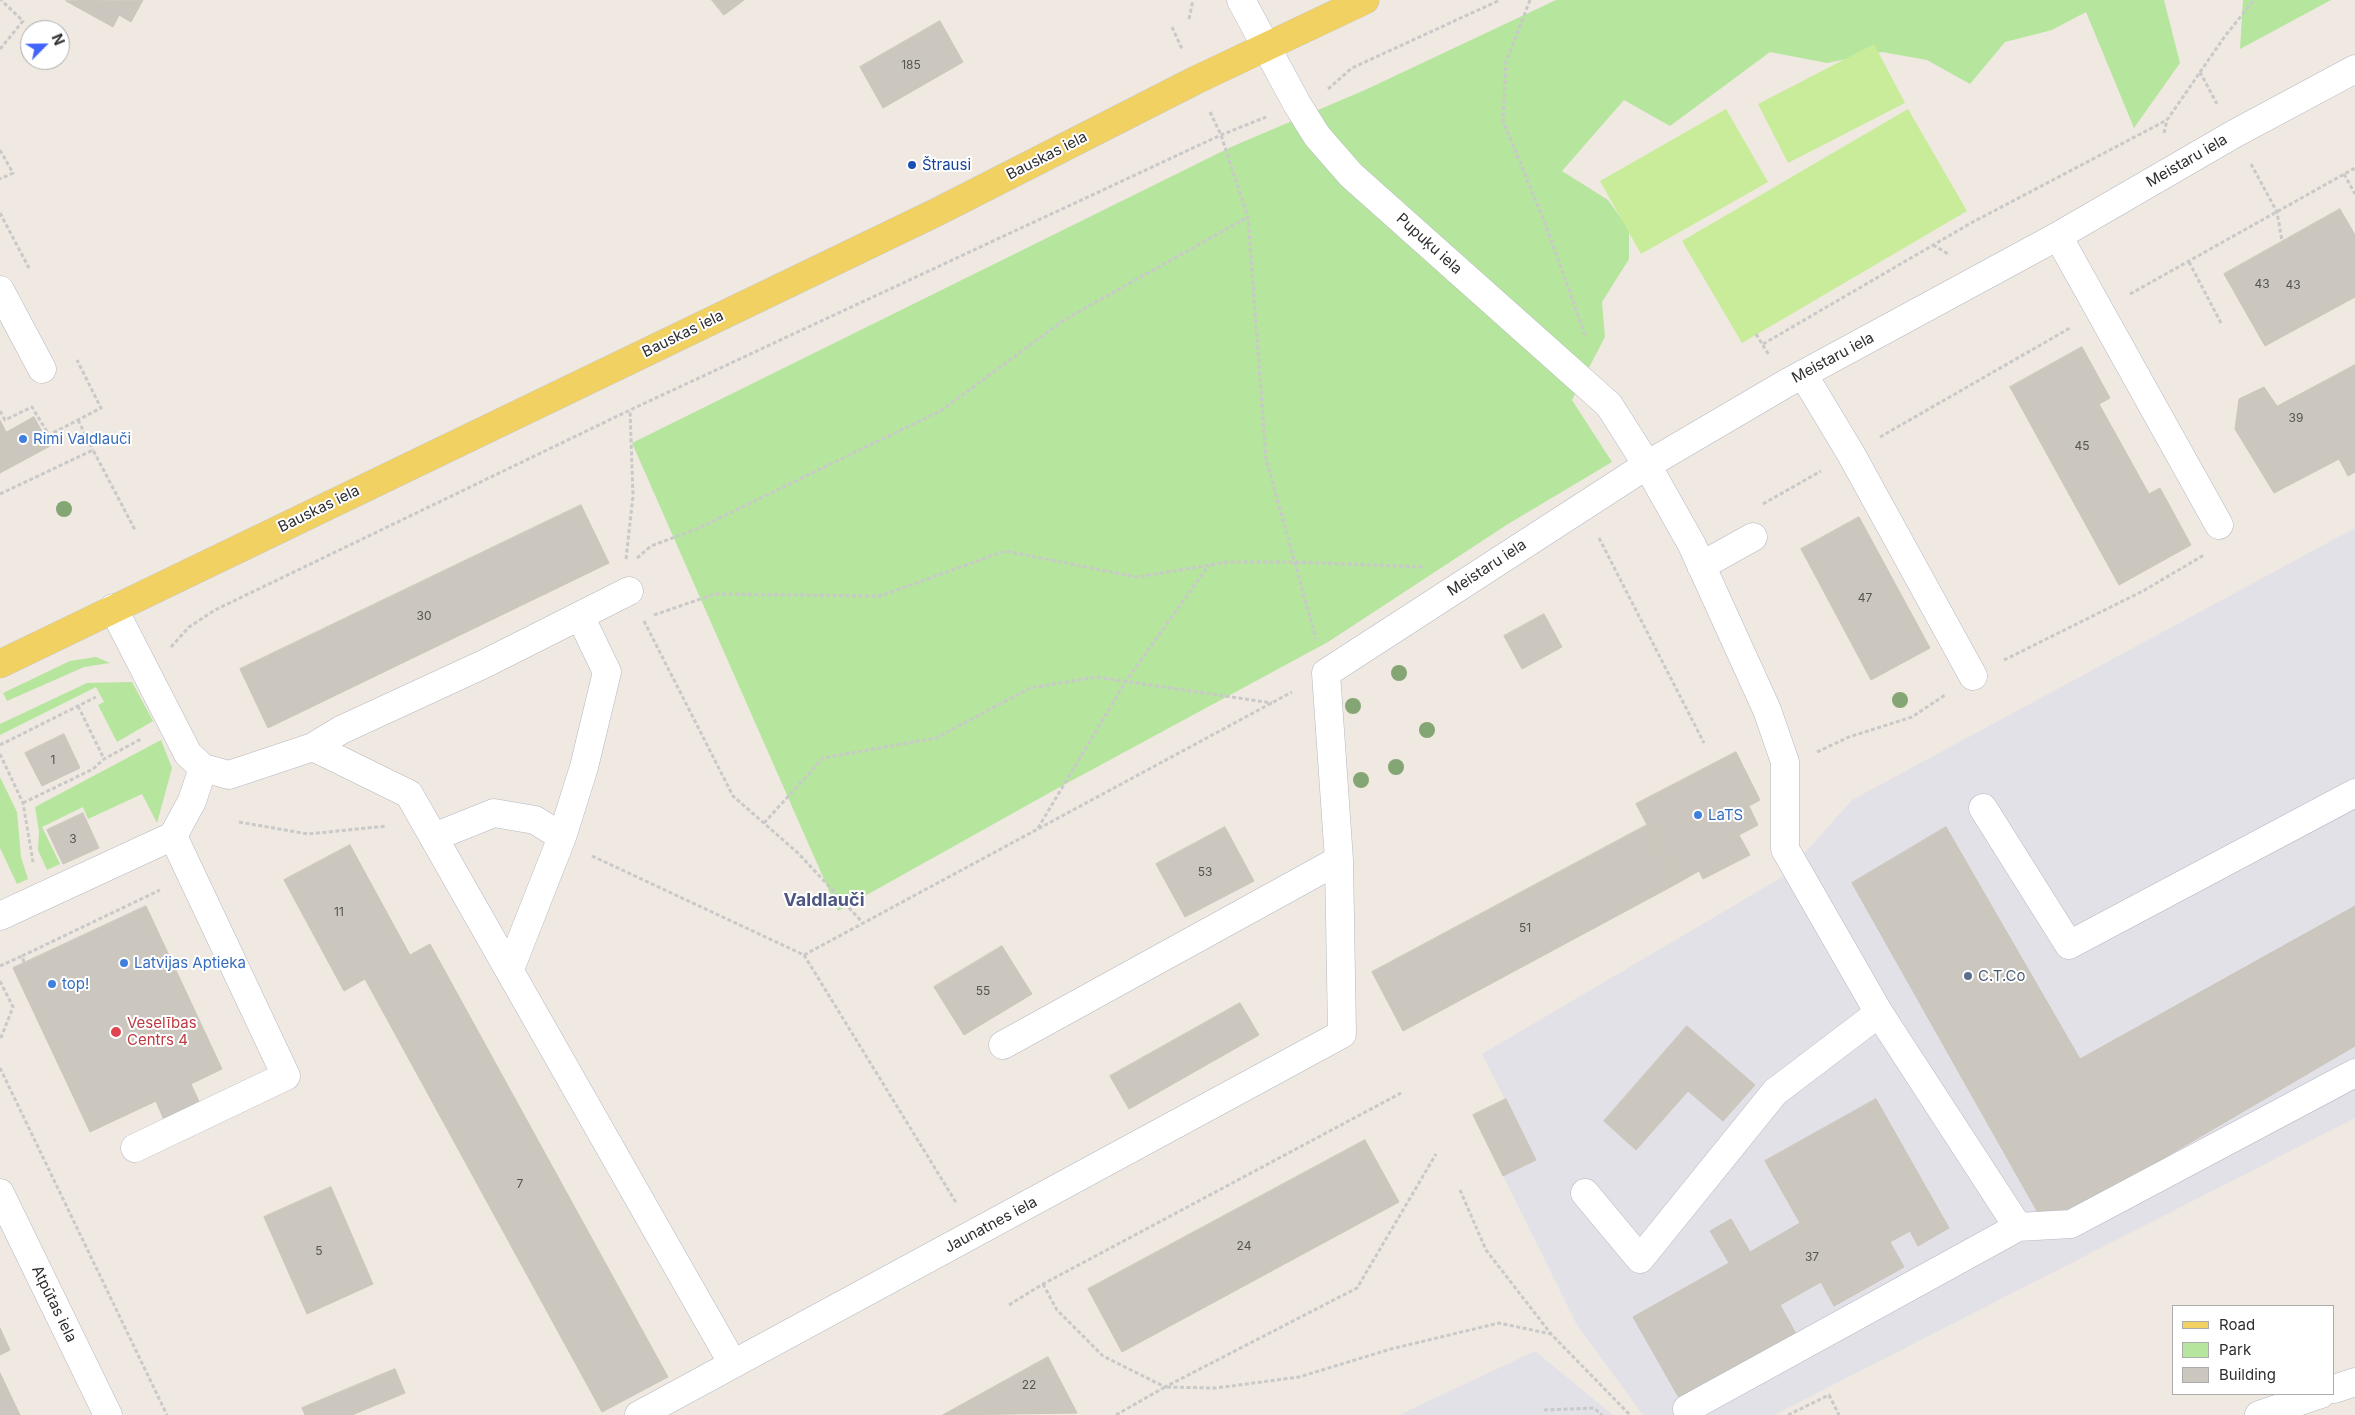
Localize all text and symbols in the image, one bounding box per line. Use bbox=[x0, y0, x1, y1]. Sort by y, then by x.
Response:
north arrow bbox=[20, 20, 70, 70]
text: N bbox=[48, 31, 68, 48]
house number: 185 bbox=[901, 58, 921, 72]
street label: Bauskas iela bbox=[1004, 128, 1090, 184]
street label: Meistaru iela bbox=[2143, 131, 2231, 191]
place label: Štrausi bbox=[922, 156, 971, 174]
marker: Štrausi bbox=[906, 159, 918, 171]
street label: Pupuķu iela bbox=[1392, 210, 1466, 278]
house number: 43 bbox=[2254, 277, 2270, 291]
house number: 43 bbox=[2285, 278, 2301, 292]
street label: Bauskas iela bbox=[639, 307, 727, 361]
street label: Meistaru iela bbox=[1789, 329, 1877, 387]
house number: 39 bbox=[2289, 411, 2303, 425]
place label: Rimi Valdlauči bbox=[33, 430, 131, 448]
marker: Rimi Valdlauči bbox=[17, 433, 29, 445]
house number: 45 bbox=[2074, 439, 2090, 453]
street label: Bauskas iela bbox=[275, 482, 363, 536]
street label: Meistaru iela bbox=[1444, 536, 1530, 600]
house number: 47 bbox=[1858, 591, 1872, 605]
house number: 30 bbox=[417, 609, 431, 623]
house number: 1 bbox=[51, 753, 55, 767]
place label: LaTS bbox=[1708, 806, 1743, 824]
marker: LaTS bbox=[1692, 809, 1704, 821]
house number: 3 bbox=[69, 832, 77, 846]
house number: 53 bbox=[1198, 865, 1212, 879]
district label: Valdlauči bbox=[783, 890, 865, 912]
house number: 11 bbox=[334, 905, 344, 919]
house number: 51 bbox=[1519, 921, 1531, 935]
place label: Latvijas Aptieka bbox=[134, 954, 246, 972]
marker: Latvijas Aptieka bbox=[118, 957, 130, 969]
place label: C.T.Co bbox=[1978, 967, 2026, 985]
marker: C.T.Co bbox=[1962, 970, 1974, 982]
place label: top! bbox=[62, 975, 89, 993]
marker: top! bbox=[46, 978, 58, 990]
house number: 55 bbox=[976, 984, 990, 998]
place label: Veselības Centrs 4 bbox=[127, 1014, 197, 1049]
marker: Veselības Centrs 4 bbox=[109, 1025, 123, 1039]
house number: 7 bbox=[517, 1177, 523, 1191]
street label: Jaunatnes iela bbox=[942, 1193, 1040, 1257]
house number: 24 bbox=[1237, 1239, 1251, 1253]
house number: 5 bbox=[315, 1244, 323, 1258]
house number: 37 bbox=[1805, 1250, 1819, 1264]
street label: Atpūtas iela bbox=[28, 1263, 80, 1345]
legend bbox=[2172, 1305, 2335, 1395]
text: Road bbox=[2219, 1315, 2255, 1334]
text: Park bbox=[2219, 1340, 2251, 1359]
text: Building bbox=[2219, 1365, 2276, 1384]
house number: 22 bbox=[1022, 1378, 1036, 1392]

